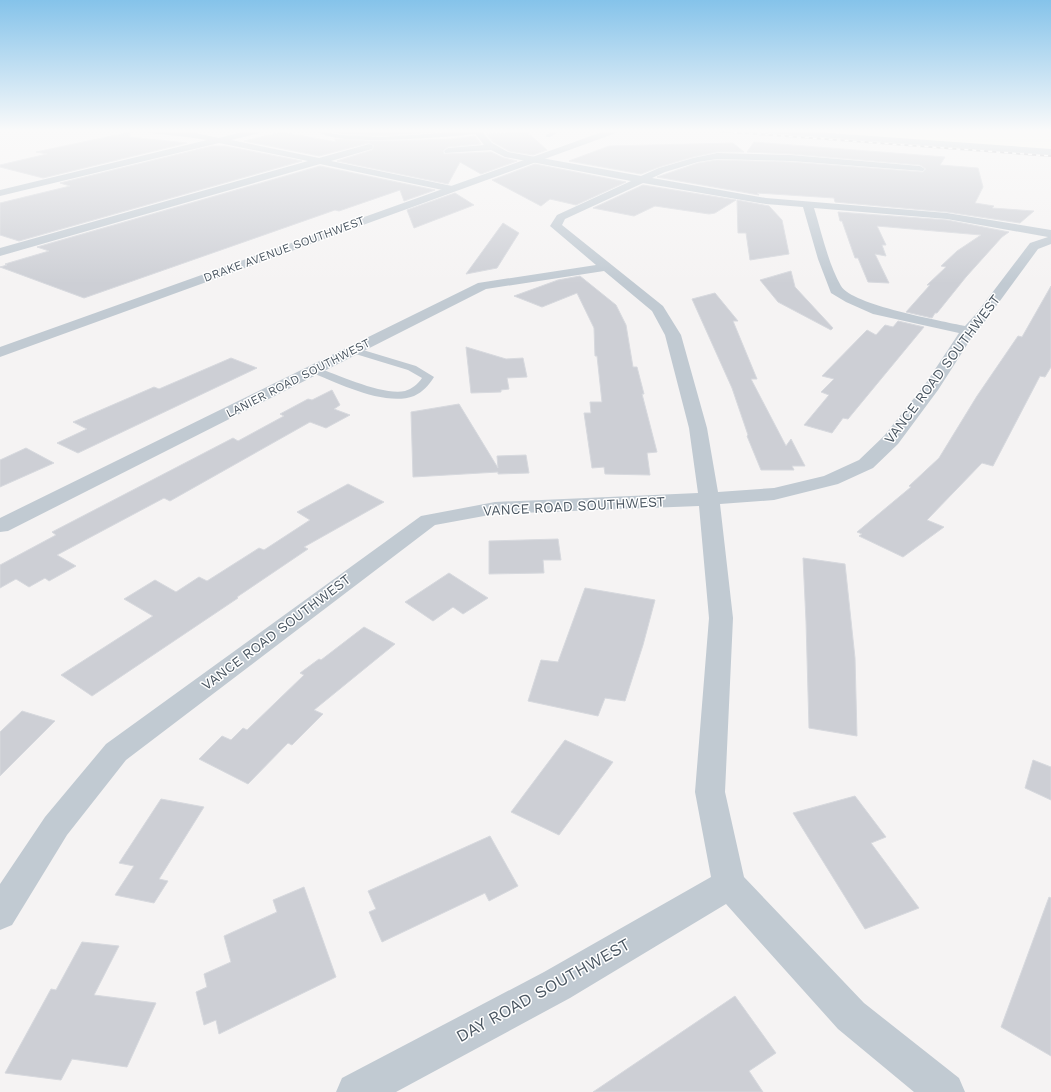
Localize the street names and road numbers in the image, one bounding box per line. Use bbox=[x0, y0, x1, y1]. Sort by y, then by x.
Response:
street label: DRAKE AVENUE SOUTHWEST bbox=[202, 213, 366, 285]
street label: VANCE ROAD SOUTHWEST bbox=[881, 291, 1003, 447]
street label: LANIER ROAD SOUTHWEST bbox=[224, 336, 372, 420]
street label: VANCE ROAD SOUTHWEST bbox=[483, 493, 666, 519]
street label: VANCE ROAD SOUTHWEST bbox=[198, 571, 354, 693]
street label: DAY ROAD SOUTHWEST bbox=[453, 934, 633, 1046]

